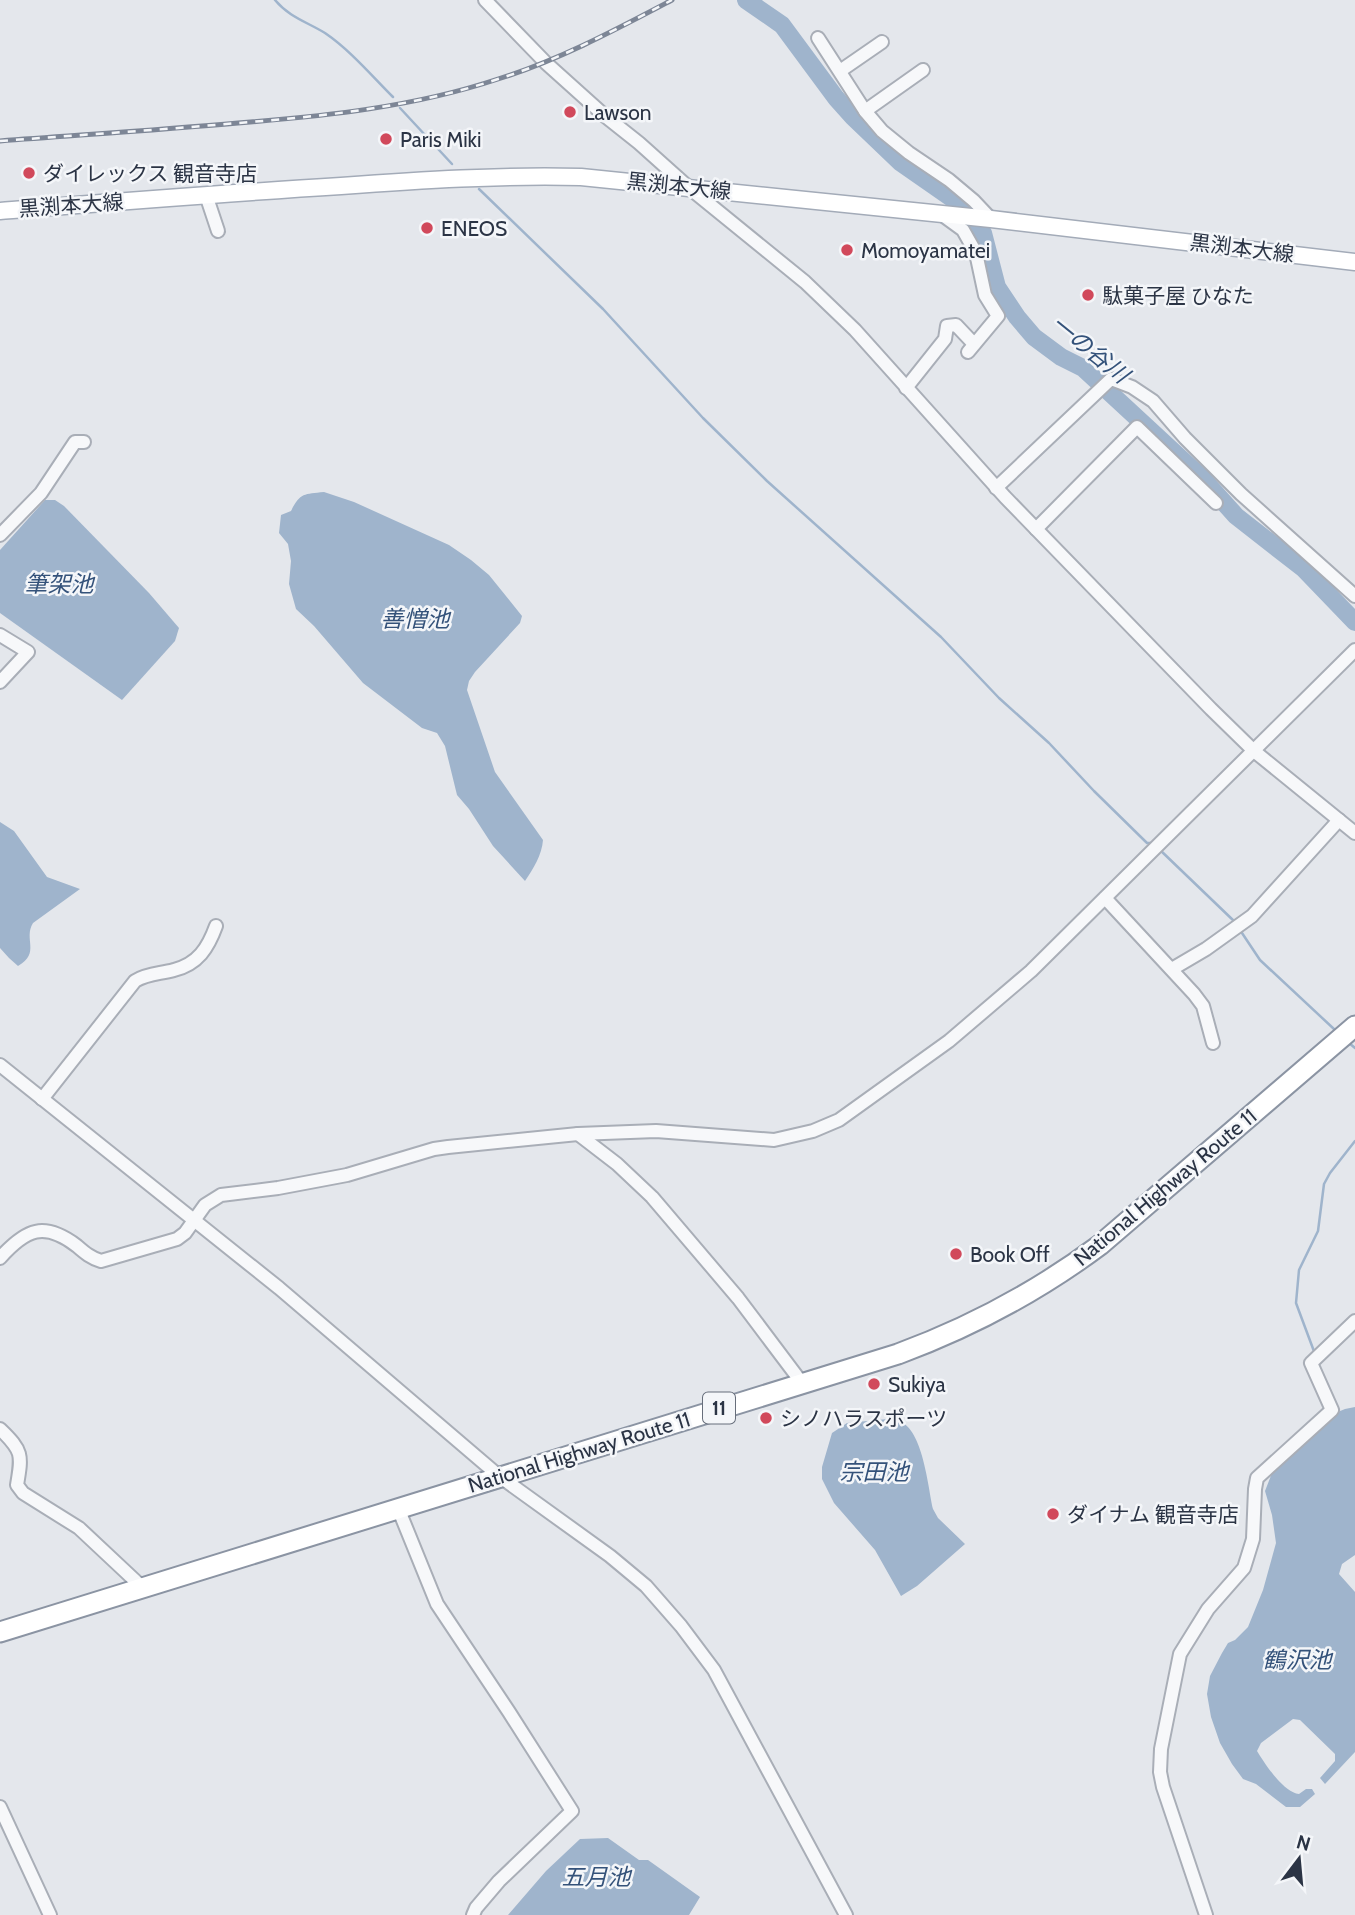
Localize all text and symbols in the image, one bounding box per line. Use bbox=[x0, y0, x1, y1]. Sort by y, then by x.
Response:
place label: Lawson bbox=[584, 100, 652, 125]
marker: Lawson bbox=[562, 104, 578, 120]
place label: Paris Miki bbox=[400, 127, 481, 152]
marker: Paris Miki bbox=[378, 131, 394, 147]
place label: ダイレックス 観音寺店 bbox=[43, 161, 257, 186]
marker: ダイレックス 観音寺店 bbox=[21, 165, 37, 181]
street label: 黒渕本大線 bbox=[625, 168, 733, 204]
street label: 黒渕本大線 bbox=[18, 189, 124, 221]
place label: ENEOS bbox=[441, 216, 507, 241]
marker: ENEOS bbox=[419, 220, 435, 236]
street label: 黒渕本大線 bbox=[1188, 229, 1296, 267]
place label: Momoyamatei bbox=[861, 238, 990, 263]
marker: Momoyamatei bbox=[839, 242, 855, 258]
place label: 駄菓子屋 ひなた bbox=[1102, 283, 1254, 308]
marker: 駄菓子屋 ひなた bbox=[1080, 287, 1096, 303]
water label: 一の谷川 bbox=[1045, 309, 1137, 391]
water label: 筆架池 bbox=[25, 570, 96, 598]
water label: 善憎池 bbox=[381, 605, 452, 633]
street label: National Highway Route 11 bbox=[1069, 1103, 1261, 1271]
place label: Book Off bbox=[970, 1242, 1050, 1267]
marker: Book Off bbox=[948, 1246, 964, 1262]
place label: Sukiya bbox=[888, 1372, 946, 1397]
marker: Sukiya bbox=[866, 1376, 882, 1392]
road number: 11 bbox=[703, 1392, 735, 1424]
street label: National Highway Route 11 bbox=[465, 1406, 693, 1498]
place label: シノハラスポーツ bbox=[780, 1406, 947, 1431]
marker: シノハラスポーツ bbox=[758, 1410, 774, 1426]
water label: 宗田池 bbox=[840, 1458, 911, 1486]
place label: ダイナム 観音寺店 bbox=[1067, 1502, 1239, 1527]
marker: ダイナム 観音寺店 bbox=[1045, 1506, 1061, 1522]
water label: 鶴沢池 bbox=[1263, 1646, 1334, 1674]
north arrow bbox=[1264, 1824, 1334, 1894]
text: N bbox=[1294, 1830, 1313, 1856]
water label: 五月池 bbox=[562, 1863, 633, 1891]

